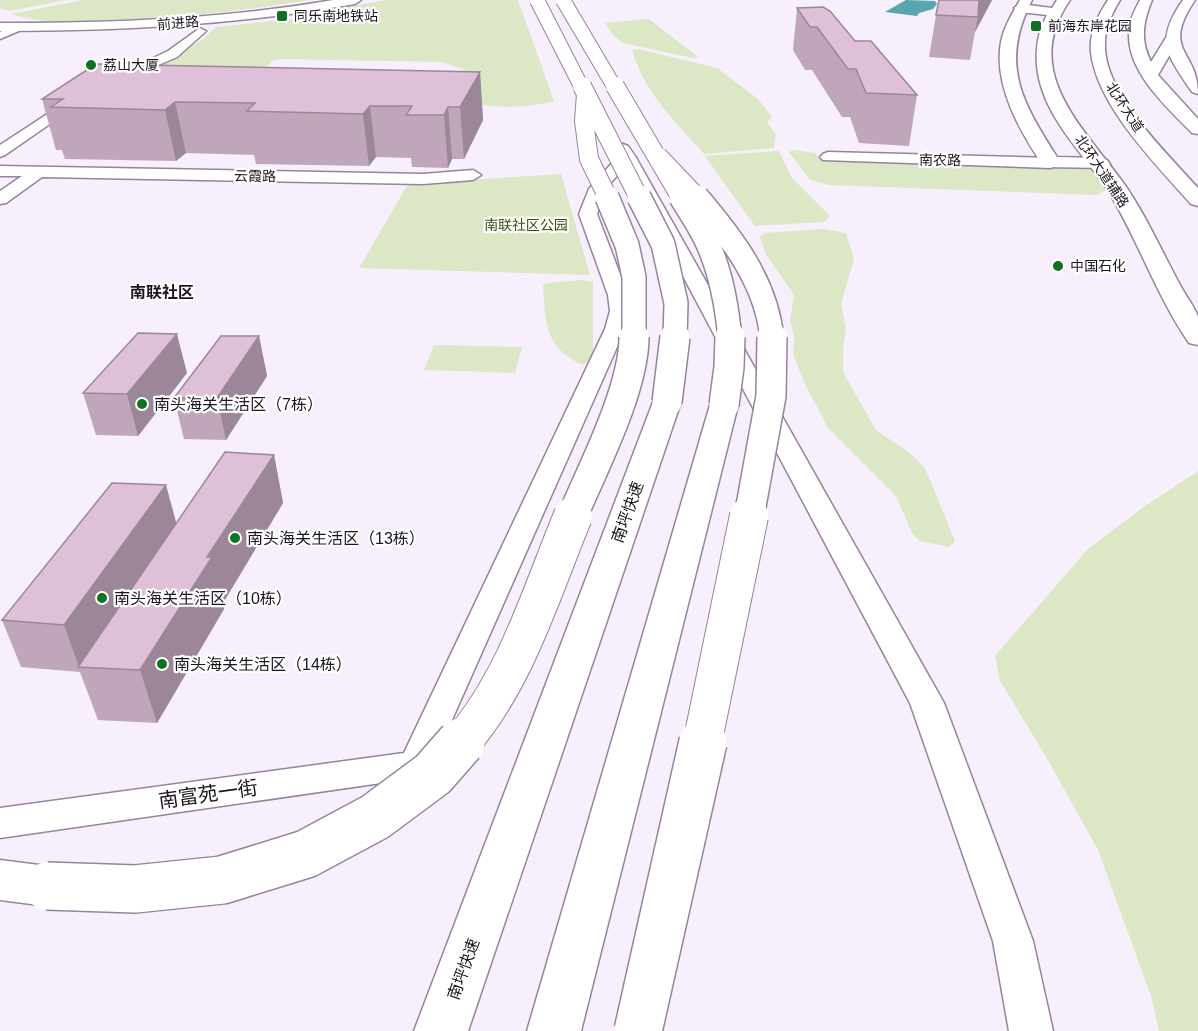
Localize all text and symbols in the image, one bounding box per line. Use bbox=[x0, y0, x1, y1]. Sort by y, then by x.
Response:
place label: 同乐南地铁站 bbox=[294, 8, 378, 24]
marker: 同乐南地铁站 bbox=[275, 9, 289, 23]
street label: 前进路 bbox=[156, 13, 200, 33]
place label: 前海东岸花园 bbox=[1048, 18, 1132, 34]
marker: 前海东岸花园 bbox=[1029, 19, 1043, 33]
place label: 荔山大厦 bbox=[103, 57, 159, 73]
marker: 荔山大厦 bbox=[84, 58, 98, 72]
street label: 北环大道 bbox=[1103, 79, 1147, 135]
street label: 北环大道辅路 bbox=[1072, 132, 1132, 210]
street label: 南农路 bbox=[919, 152, 961, 168]
street label: 云霞路 bbox=[234, 168, 276, 184]
park label: 南联社区公园 bbox=[484, 217, 568, 233]
place label: 中国石化 bbox=[1070, 258, 1126, 274]
marker: 中国石化 bbox=[1051, 259, 1065, 273]
district label: 南联社区 bbox=[130, 283, 194, 301]
place label: 南头海关生活区（7栋） bbox=[154, 396, 323, 413]
marker: 南头海关生活区（7栋） bbox=[135, 397, 149, 411]
street label: 南坪快速 bbox=[609, 479, 646, 545]
place label: 南头海关生活区（13栋） bbox=[247, 530, 425, 547]
marker: 南头海关生活区（13栋） bbox=[228, 531, 242, 545]
place label: 南头海关生活区（10栋） bbox=[114, 590, 292, 607]
marker: 南头海关生活区（10栋） bbox=[95, 591, 109, 605]
place label: 南头海关生活区（14栋） bbox=[174, 656, 352, 673]
marker: 南头海关生活区（14栋） bbox=[155, 657, 169, 671]
street label: 南富苑一街 bbox=[157, 776, 259, 812]
street label: 南坪快速 bbox=[445, 936, 482, 1002]

